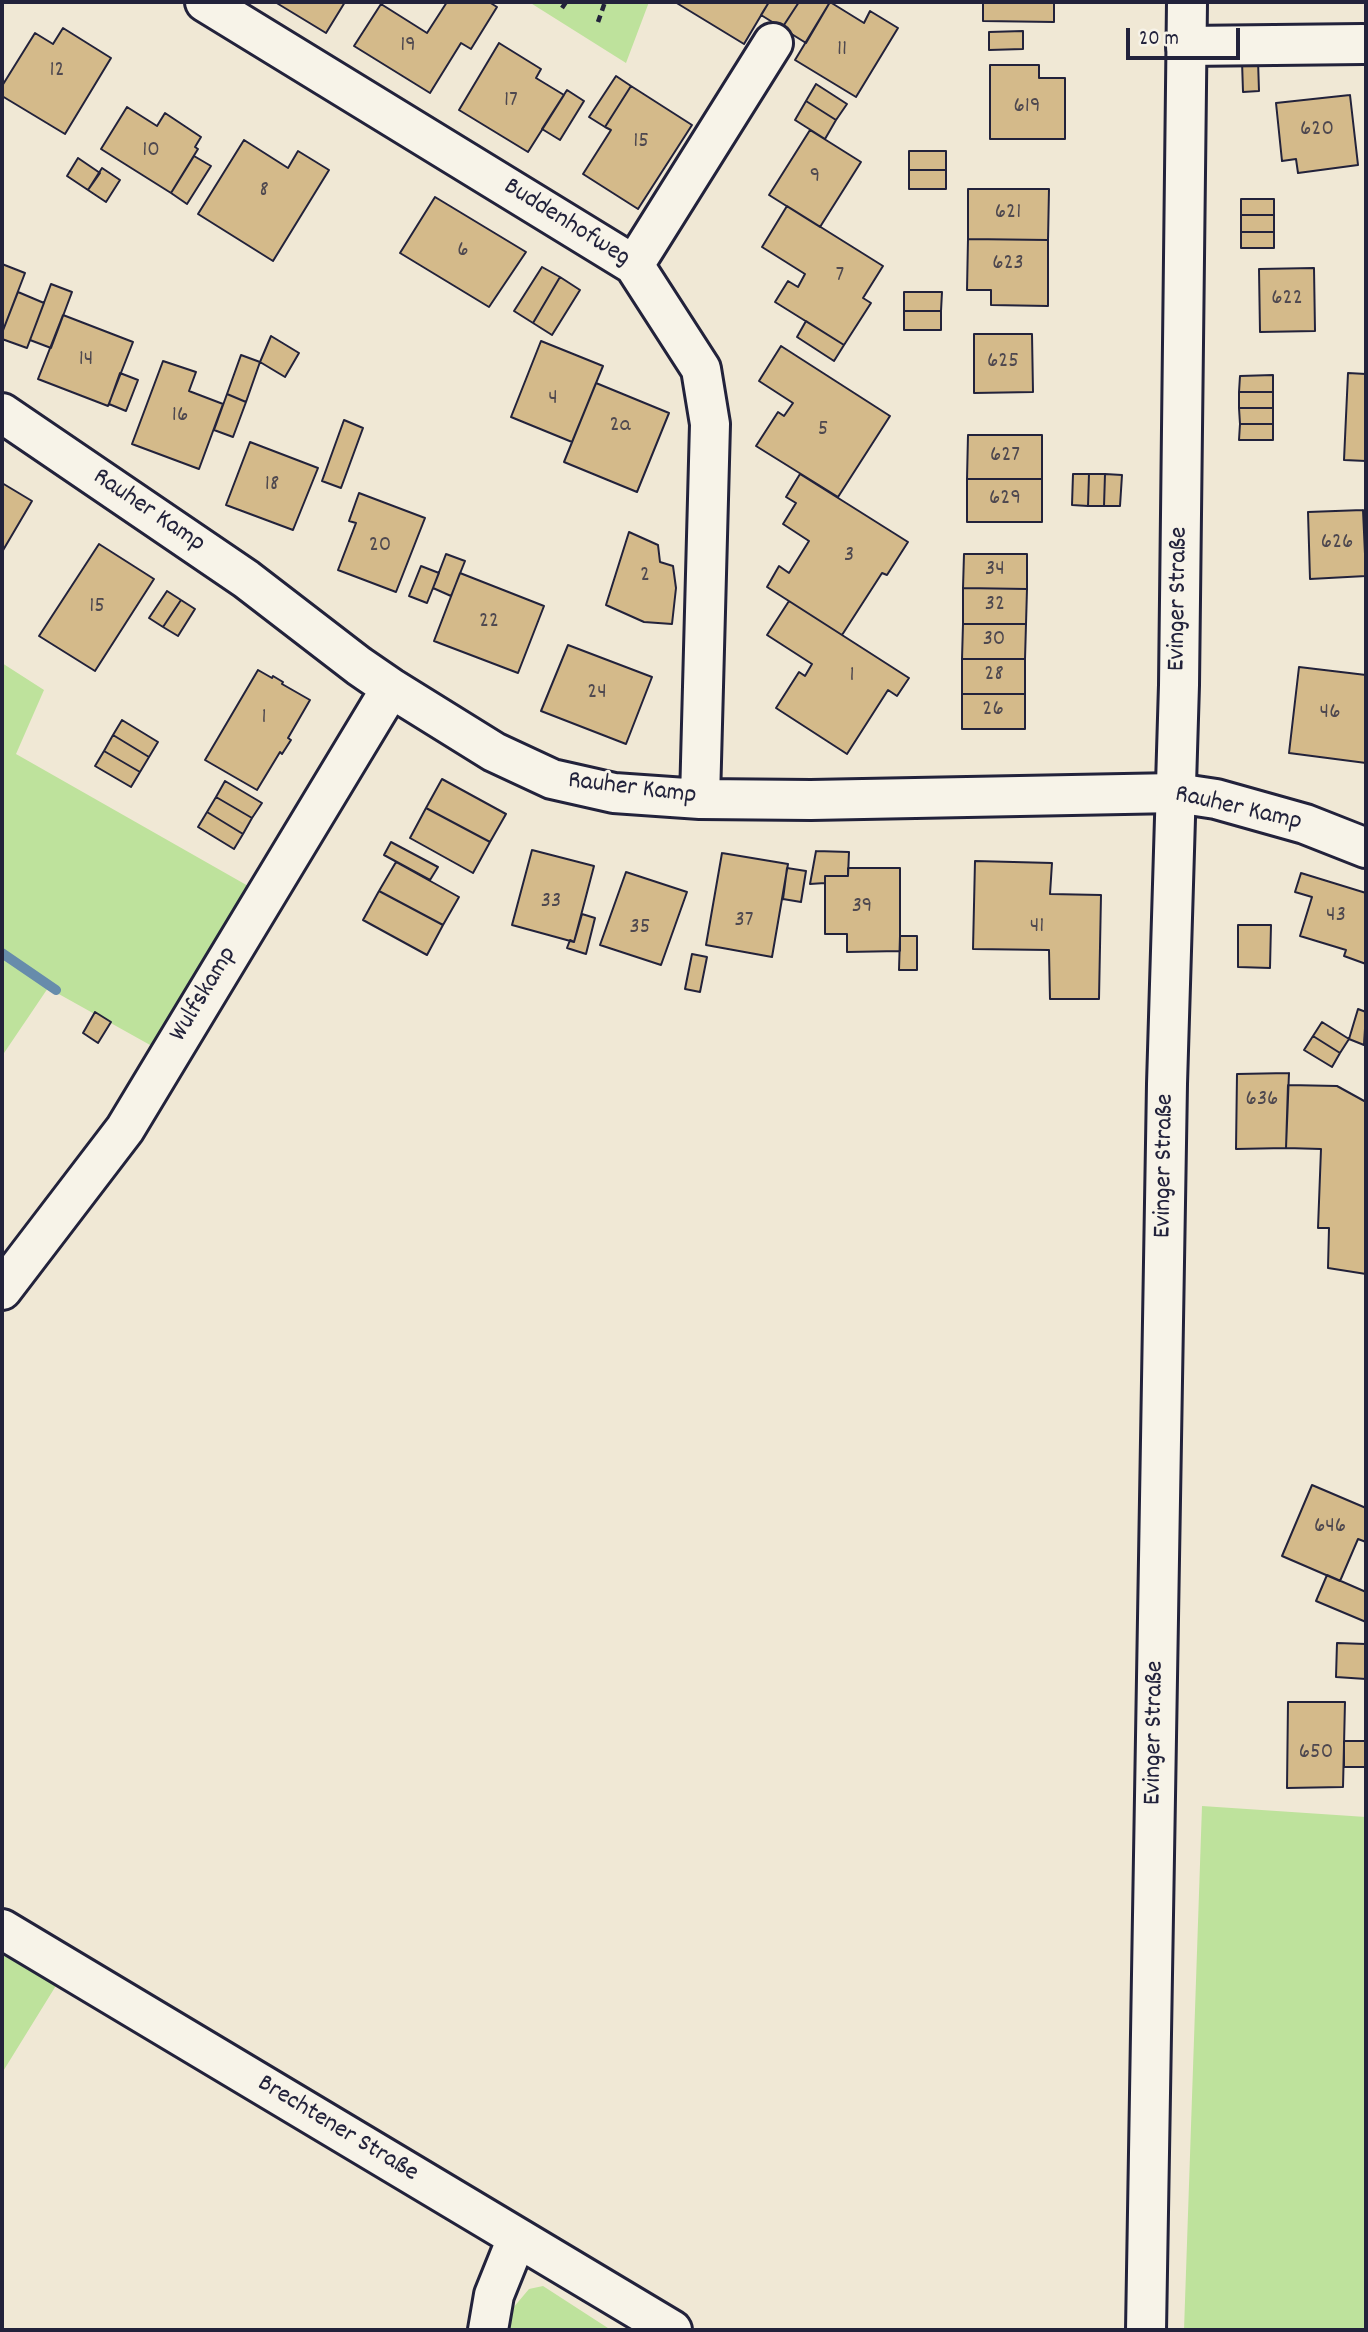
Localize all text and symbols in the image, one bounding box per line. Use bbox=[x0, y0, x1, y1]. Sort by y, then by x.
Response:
scale bar bbox=[1130, 14, 1244, 58]
text: 20 m bbox=[1139, 25, 1179, 55]
house number: 19 bbox=[400, 33, 416, 61]
house number: 11 bbox=[837, 37, 847, 65]
house number: 12 bbox=[49, 58, 65, 86]
house number: 17 bbox=[504, 88, 518, 116]
house number: 619 bbox=[1014, 94, 1040, 122]
house number: 620 bbox=[1300, 117, 1334, 145]
house number: 15 bbox=[633, 129, 649, 157]
house number: 10 bbox=[142, 138, 160, 166]
house number: 9 bbox=[810, 164, 820, 192]
street label: Buddenhofweg bbox=[497, 173, 635, 275]
house number: 8 bbox=[259, 178, 269, 206]
house number: 621 bbox=[995, 200, 1021, 228]
house number: 6 bbox=[457, 238, 469, 266]
house number: 623 bbox=[992, 251, 1024, 279]
house number: 7 bbox=[836, 263, 844, 291]
house number: 622 bbox=[1271, 286, 1303, 314]
house number: 14 bbox=[79, 347, 93, 375]
house number: 625 bbox=[987, 349, 1019, 377]
house number: 4 bbox=[548, 386, 558, 414]
house number: 16 bbox=[172, 403, 188, 431]
house number: 2a bbox=[610, 413, 630, 441]
house number: 5 bbox=[818, 417, 828, 445]
house number: 627 bbox=[990, 443, 1020, 471]
street label: Rauher Kamp bbox=[86, 463, 210, 561]
house number: 18 bbox=[265, 472, 279, 500]
house number: 629 bbox=[989, 486, 1021, 514]
street label: Evinger Straße bbox=[1163, 526, 1197, 672]
house number: 626 bbox=[1321, 530, 1353, 558]
house number: 20 bbox=[369, 533, 391, 561]
house number: 3 bbox=[844, 543, 854, 571]
house number: 34 bbox=[985, 557, 1005, 585]
house number: 2 bbox=[640, 563, 650, 591]
house number: 32 bbox=[985, 592, 1005, 620]
house number: 15 bbox=[89, 594, 105, 622]
house number: 22 bbox=[479, 609, 499, 637]
house number: 30 bbox=[983, 627, 1005, 655]
house number: 28 bbox=[984, 662, 1004, 690]
house number: 1 bbox=[849, 663, 855, 691]
house number: 24 bbox=[587, 680, 607, 708]
house number: 26 bbox=[982, 697, 1004, 725]
house number: 46 bbox=[1320, 700, 1340, 728]
house number: 1 bbox=[261, 705, 267, 733]
street label: Rauher Kamp bbox=[566, 767, 698, 813]
street label: Rauher Kamp bbox=[1172, 780, 1304, 840]
house number: 33 bbox=[541, 889, 561, 917]
house number: 39 bbox=[852, 894, 872, 922]
house number: 43 bbox=[1326, 903, 1346, 931]
house number: 37 bbox=[734, 908, 754, 936]
house number: 41 bbox=[1030, 914, 1044, 942]
house number: 35 bbox=[630, 915, 650, 943]
street label: Wulfskamp bbox=[165, 942, 245, 1048]
house number: 636 bbox=[1246, 1087, 1278, 1115]
street label: Evinger Straße bbox=[1149, 1093, 1183, 1239]
house number: 646 bbox=[1314, 1514, 1346, 1542]
street label: Evinger Straße bbox=[1139, 1660, 1173, 1806]
house number: 650 bbox=[1299, 1740, 1333, 1768]
street label: Brechtener Straße bbox=[251, 2070, 423, 2190]

